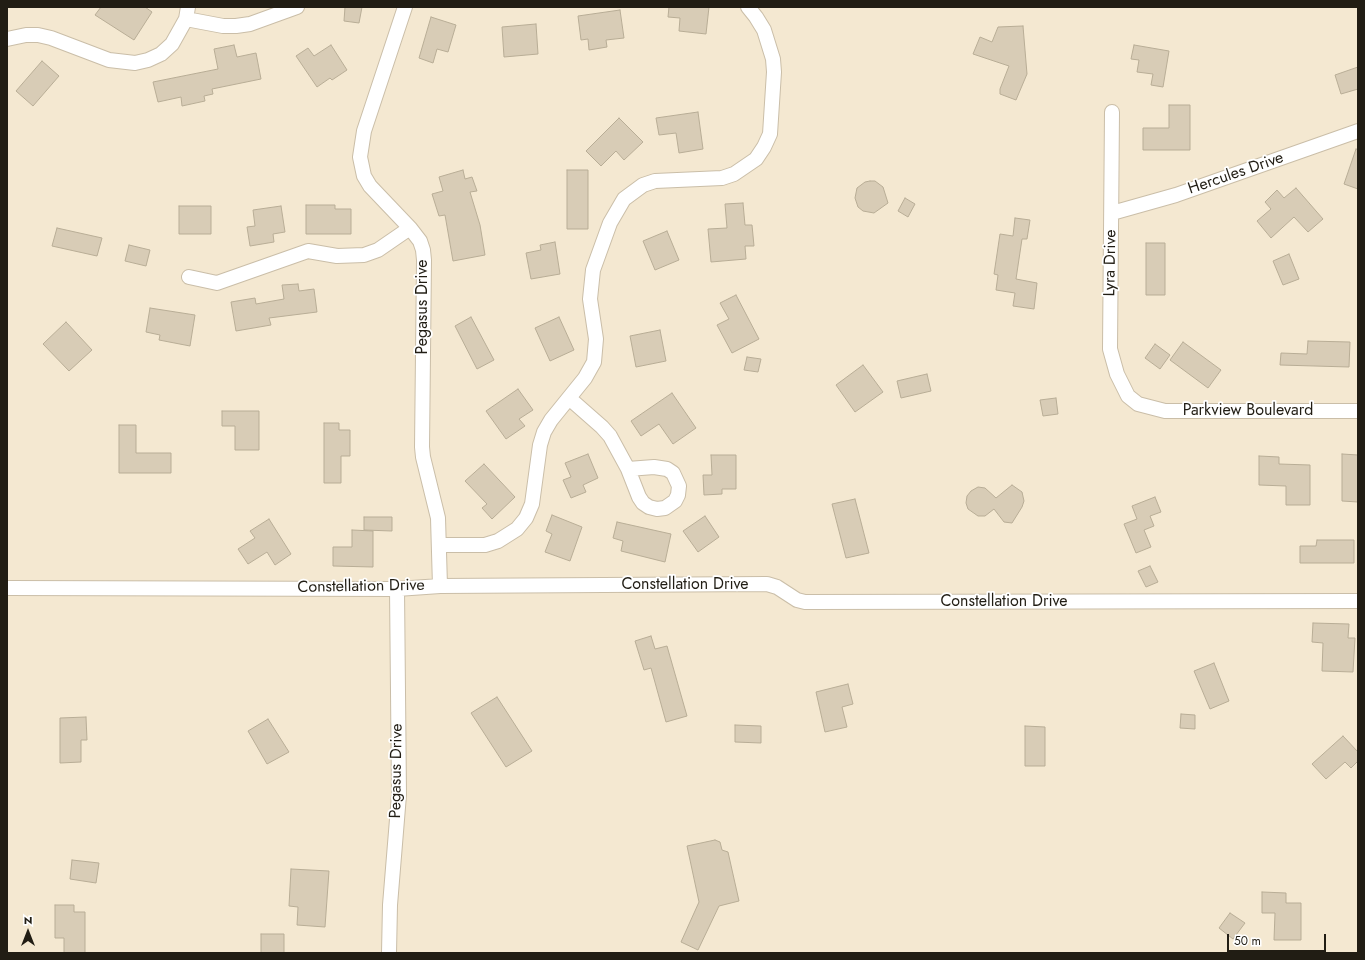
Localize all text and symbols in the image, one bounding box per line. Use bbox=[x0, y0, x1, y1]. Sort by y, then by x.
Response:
street label: Hercules Drive bbox=[1186, 149, 1286, 199]
street label: Lyra Drive bbox=[1101, 229, 1121, 297]
street label: Pegasus Drive bbox=[413, 259, 433, 355]
street label: Parkview Boulevard bbox=[1183, 401, 1313, 421]
street label: Constellation Drive bbox=[621, 575, 749, 595]
street label: Constellation Drive bbox=[297, 576, 425, 598]
street label: Constellation Drive bbox=[940, 592, 1068, 612]
street label: Pegasus Drive bbox=[387, 723, 407, 819]
north arrow bbox=[8, 912, 48, 952]
text: N bbox=[24, 912, 32, 928]
scale bar bbox=[1229, 926, 1328, 952]
text: 50 m bbox=[1234, 932, 1261, 950]

